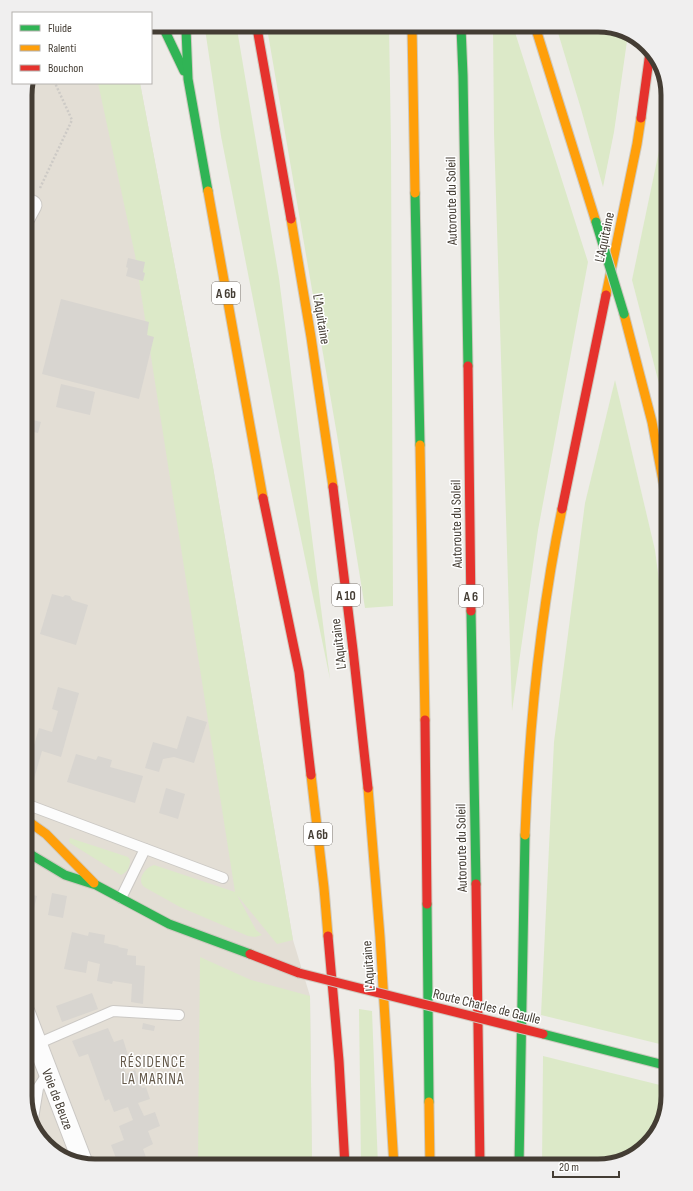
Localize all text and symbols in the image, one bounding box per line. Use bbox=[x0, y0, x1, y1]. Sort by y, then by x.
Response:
legend bbox=[12, 12, 152, 84]
text: Fluide bbox=[48, 21, 72, 36]
text: Ralenti bbox=[48, 41, 76, 56]
text: Bouchon bbox=[48, 61, 83, 76]
street label: Autoroute du Soleil bbox=[442, 157, 461, 246]
street label: L'Aquitaine bbox=[591, 210, 618, 264]
road number: A 6b bbox=[212, 282, 240, 304]
street label: L'Aquitaine bbox=[309, 293, 334, 346]
street label: Autoroute du Soleil bbox=[447, 480, 466, 569]
road number: A 10 bbox=[332, 584, 360, 606]
road number: A 6 bbox=[459, 585, 483, 607]
street label: L'Aquitaine bbox=[327, 618, 350, 670]
street label: Autoroute du Soleil bbox=[452, 804, 471, 893]
road number: A 6b bbox=[304, 823, 332, 845]
street label: L'Aquitaine bbox=[358, 940, 379, 992]
street label: Route Charles de Gaulle bbox=[431, 985, 542, 1028]
district label: RÉSIDENCE LA MARINA bbox=[120, 1053, 186, 1089]
street label: Voie de Beuze bbox=[38, 1066, 77, 1132]
scale bar bbox=[553, 1153, 619, 1179]
text: 20 m bbox=[559, 1160, 579, 1175]

